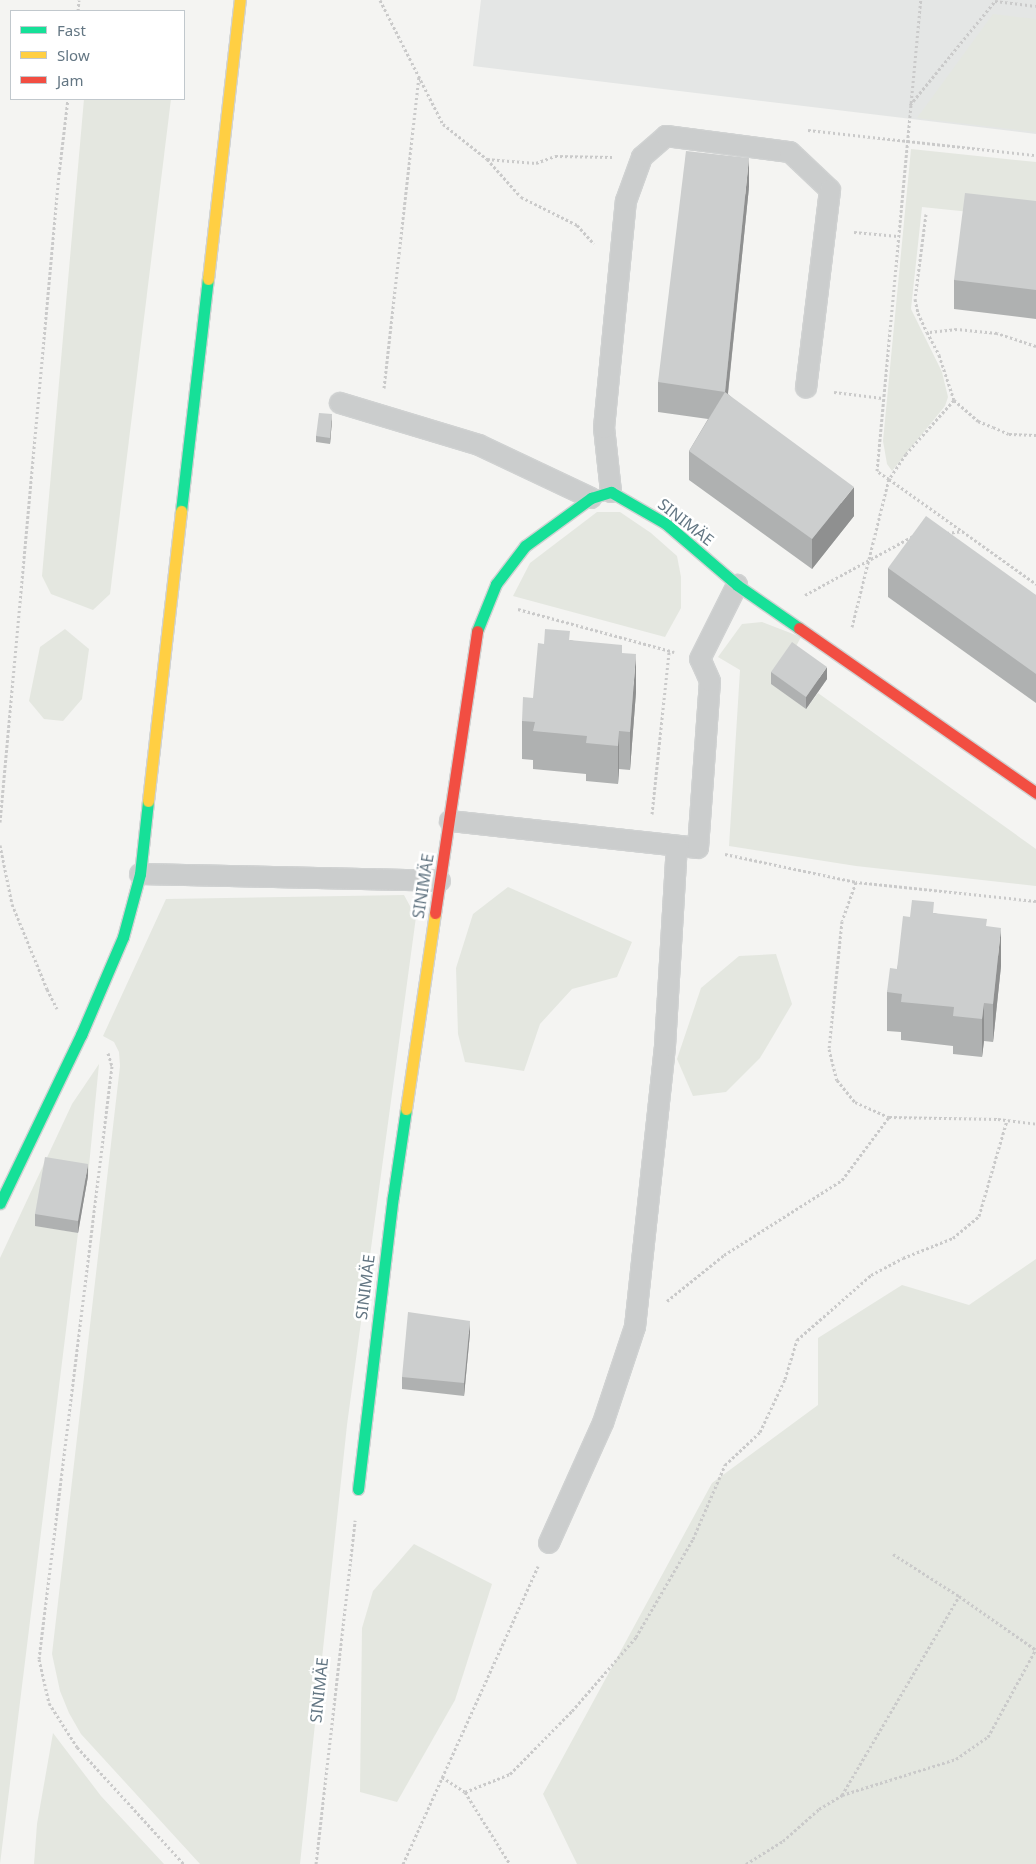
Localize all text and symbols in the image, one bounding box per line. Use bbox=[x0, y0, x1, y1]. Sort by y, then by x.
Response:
legend bbox=[10, 10, 185, 100]
text: Fast bbox=[57, 20, 86, 40]
text: Slow bbox=[57, 45, 90, 65]
text: Jam bbox=[57, 70, 84, 90]
street label: SINIMÄE bbox=[654, 494, 718, 550]
street label: SINIMÄE bbox=[408, 852, 438, 920]
street label: SINIMÄE bbox=[351, 1253, 379, 1321]
street label: SINIMÄE bbox=[306, 1656, 332, 1724]

